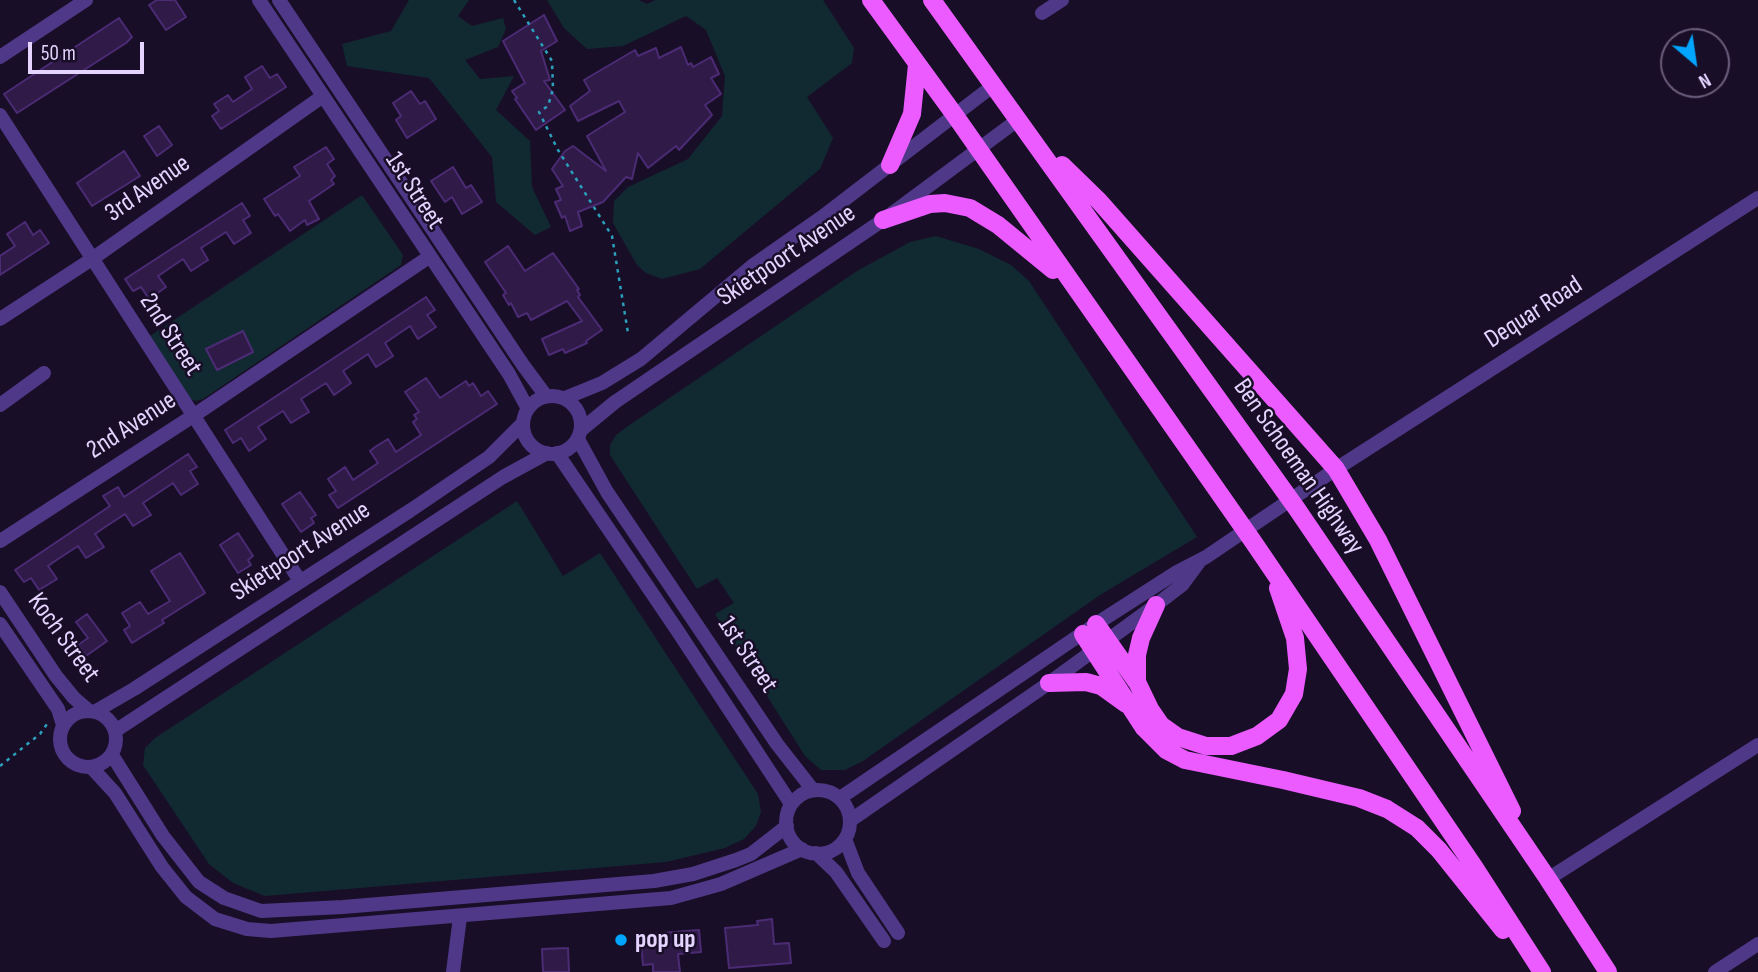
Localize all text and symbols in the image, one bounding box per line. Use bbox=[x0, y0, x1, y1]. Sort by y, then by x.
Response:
scale bar bbox=[32, 28, 147, 72]
north arrow bbox=[1660, 28, 1730, 98]
text: 50 m bbox=[41, 41, 76, 66]
text: N bbox=[1694, 68, 1714, 93]
street label: 1st Street bbox=[378, 147, 450, 235]
street label: 3rd Avenue bbox=[100, 149, 196, 229]
street label: Skietpoort Avenue bbox=[712, 198, 862, 314]
street label: Dequar Road bbox=[1479, 270, 1589, 356]
street label: 2nd Street bbox=[132, 288, 208, 382]
street label: Ben Schoeman Highway bbox=[1226, 373, 1370, 561]
street label: 2nd Avenue bbox=[81, 386, 183, 466]
street label: Skietpoort Avenue bbox=[225, 495, 377, 609]
street label: Koch Street bbox=[20, 587, 106, 689]
street label: 1st Street bbox=[710, 611, 784, 699]
place label: pop up bbox=[635, 924, 696, 956]
marker: pop up bbox=[613, 932, 629, 948]

